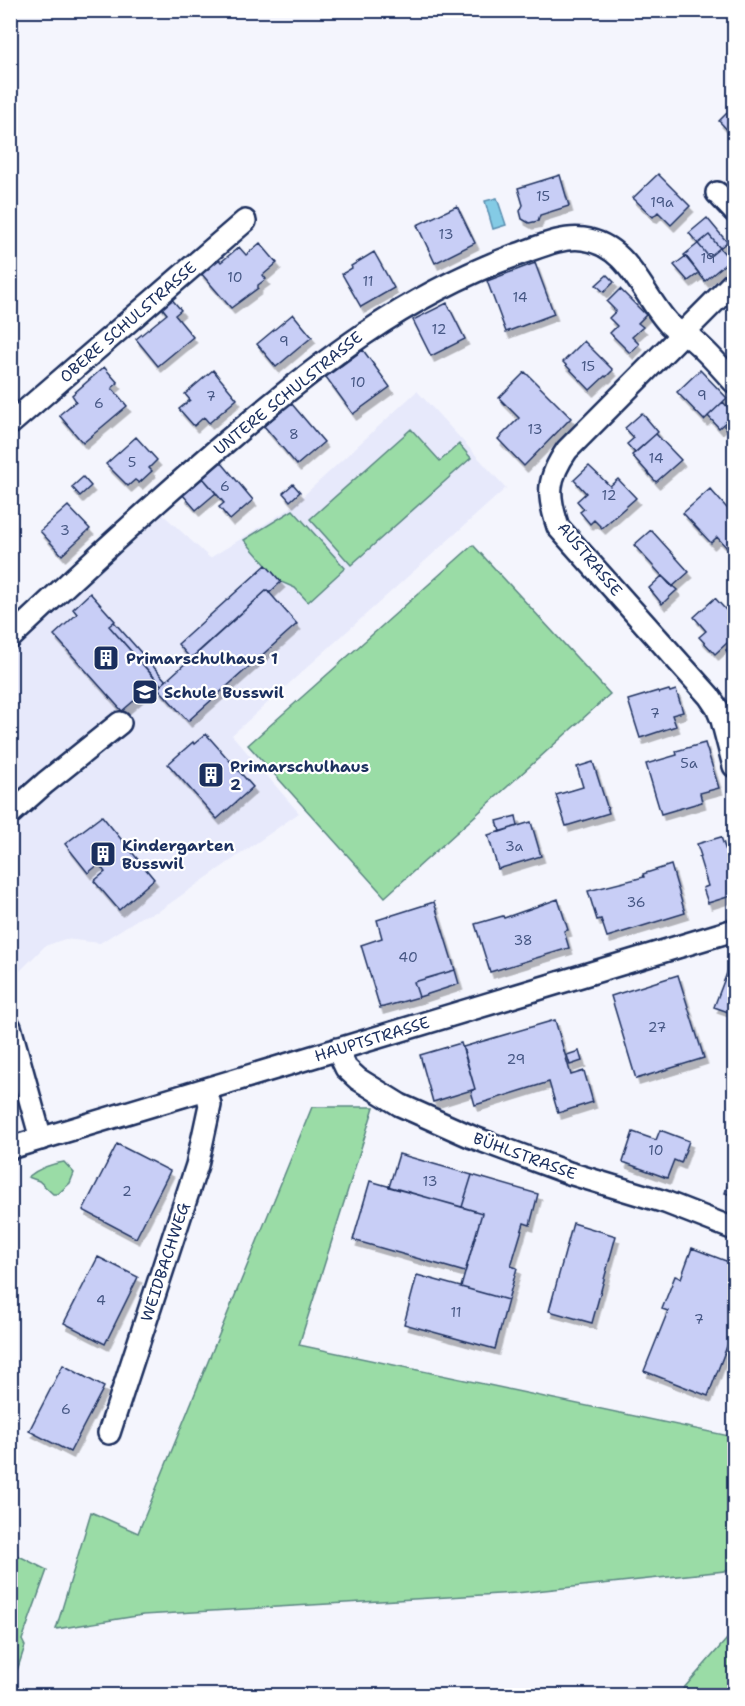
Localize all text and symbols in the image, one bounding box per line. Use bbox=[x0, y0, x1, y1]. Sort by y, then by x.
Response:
house number: 15 bbox=[536, 187, 550, 205]
house number: 19a bbox=[650, 193, 674, 211]
house number: 13 bbox=[439, 225, 453, 243]
house number: 19 bbox=[700, 249, 716, 267]
street label: OBERE SCHULSTRASSE bbox=[55, 257, 201, 387]
house number: 10 bbox=[227, 268, 243, 286]
house number: 11 bbox=[362, 272, 374, 290]
house number: 14 bbox=[512, 288, 528, 306]
house number: 12 bbox=[432, 320, 446, 338]
street label: UNTERE SCHULSTRASSE bbox=[209, 327, 367, 459]
house number: 9 bbox=[279, 332, 289, 350]
house number: 15 bbox=[581, 357, 595, 375]
house number: 10 bbox=[350, 373, 366, 391]
house number: 9 bbox=[697, 386, 707, 404]
house number: 7 bbox=[206, 387, 216, 405]
house number: 6 bbox=[94, 394, 104, 412]
house number: 13 bbox=[528, 420, 542, 438]
house number: 8 bbox=[289, 425, 299, 443]
house number: 14 bbox=[648, 449, 664, 467]
house number: 5 bbox=[128, 453, 136, 471]
house number: 6 bbox=[220, 477, 230, 495]
house number: 12 bbox=[602, 486, 616, 504]
street label: AUSTRASSE bbox=[553, 518, 627, 600]
house number: 3 bbox=[60, 521, 70, 539]
building icon: Primarschulhaus 1 bbox=[91, 643, 121, 673]
place label: Primarschulhaus 1 bbox=[126, 648, 278, 669]
school or university icon: Schule Busswil bbox=[130, 677, 160, 707]
place label: Schule Busswil bbox=[164, 682, 285, 703]
house number: 7 bbox=[650, 704, 660, 722]
house number: 5a bbox=[680, 754, 698, 772]
place label: Primarschulhaus 2 bbox=[230, 756, 369, 795]
building icon: Primarschulhaus 2 bbox=[196, 760, 226, 790]
place label: Kindergarten Busswil bbox=[122, 835, 235, 874]
house number: 3a bbox=[505, 837, 523, 855]
building icon: Kindergarten Busswil bbox=[88, 839, 118, 869]
house number: 36 bbox=[626, 893, 646, 911]
house number: 38 bbox=[513, 931, 533, 949]
house number: 40 bbox=[398, 948, 418, 966]
street label: HAUPTSTRASSE bbox=[312, 1012, 432, 1066]
house number: 27 bbox=[648, 1018, 666, 1036]
house number: 29 bbox=[507, 1050, 525, 1068]
street label: BÜHLSTRASSE bbox=[470, 1128, 580, 1184]
house number: 10 bbox=[648, 1141, 664, 1159]
house number: 13 bbox=[423, 1172, 437, 1190]
house number: 2 bbox=[122, 1182, 132, 1200]
street label: WEIDBACHWEG bbox=[136, 1200, 194, 1324]
house number: 4 bbox=[96, 1291, 106, 1309]
house number: 11 bbox=[450, 1303, 462, 1321]
house number: 7 bbox=[694, 1310, 704, 1328]
house number: 6 bbox=[61, 1400, 71, 1418]

